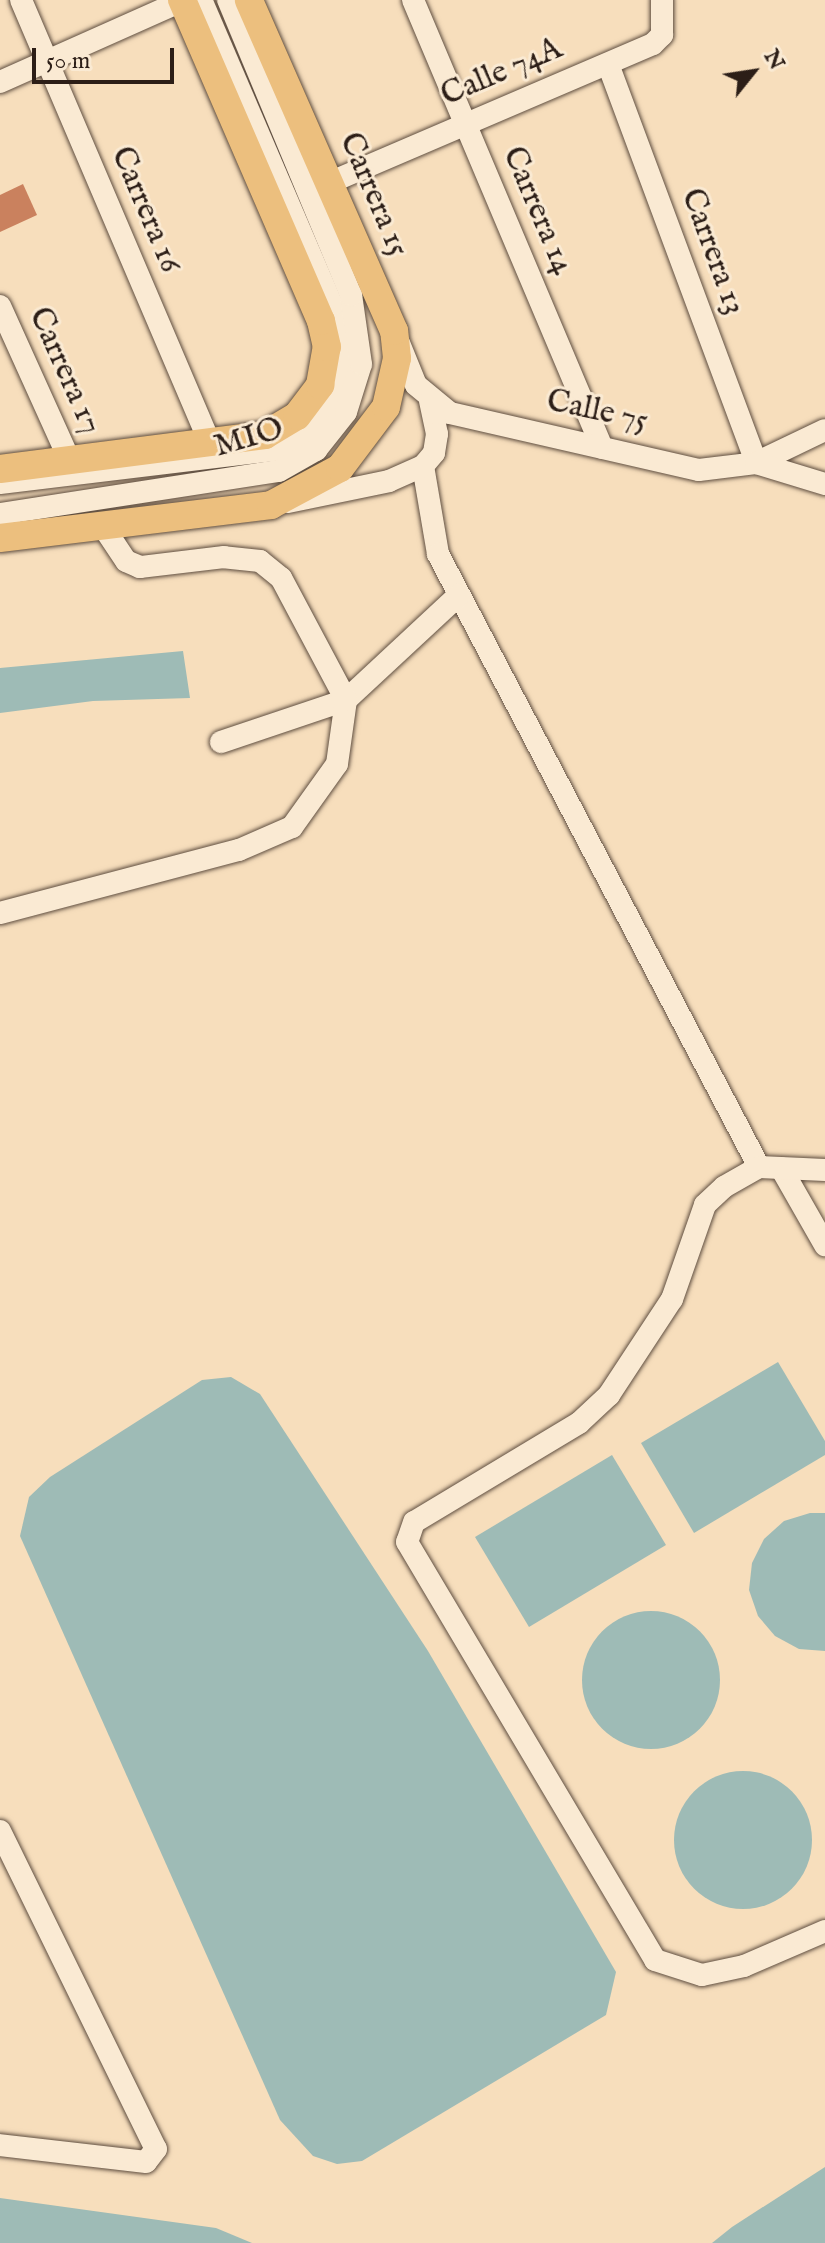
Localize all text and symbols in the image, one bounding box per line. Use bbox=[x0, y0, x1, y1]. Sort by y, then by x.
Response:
street label: Calle 74A bbox=[436, 30, 568, 116]
scale bar bbox=[36, 32, 178, 82]
north arrow bbox=[713, 32, 793, 112]
text: N bbox=[757, 45, 791, 75]
text: 50 m bbox=[46, 46, 90, 77]
street label: Carrera 15 bbox=[330, 127, 416, 263]
street label: Carrera 16 bbox=[101, 141, 189, 279]
street label: Carrera 14 bbox=[493, 141, 581, 281]
street label: Carrera 13 bbox=[671, 184, 753, 320]
street label: Carrera 17 bbox=[19, 302, 109, 440]
street label: Calle 75 bbox=[543, 383, 651, 441]
street label: MIO bbox=[210, 411, 288, 467]

